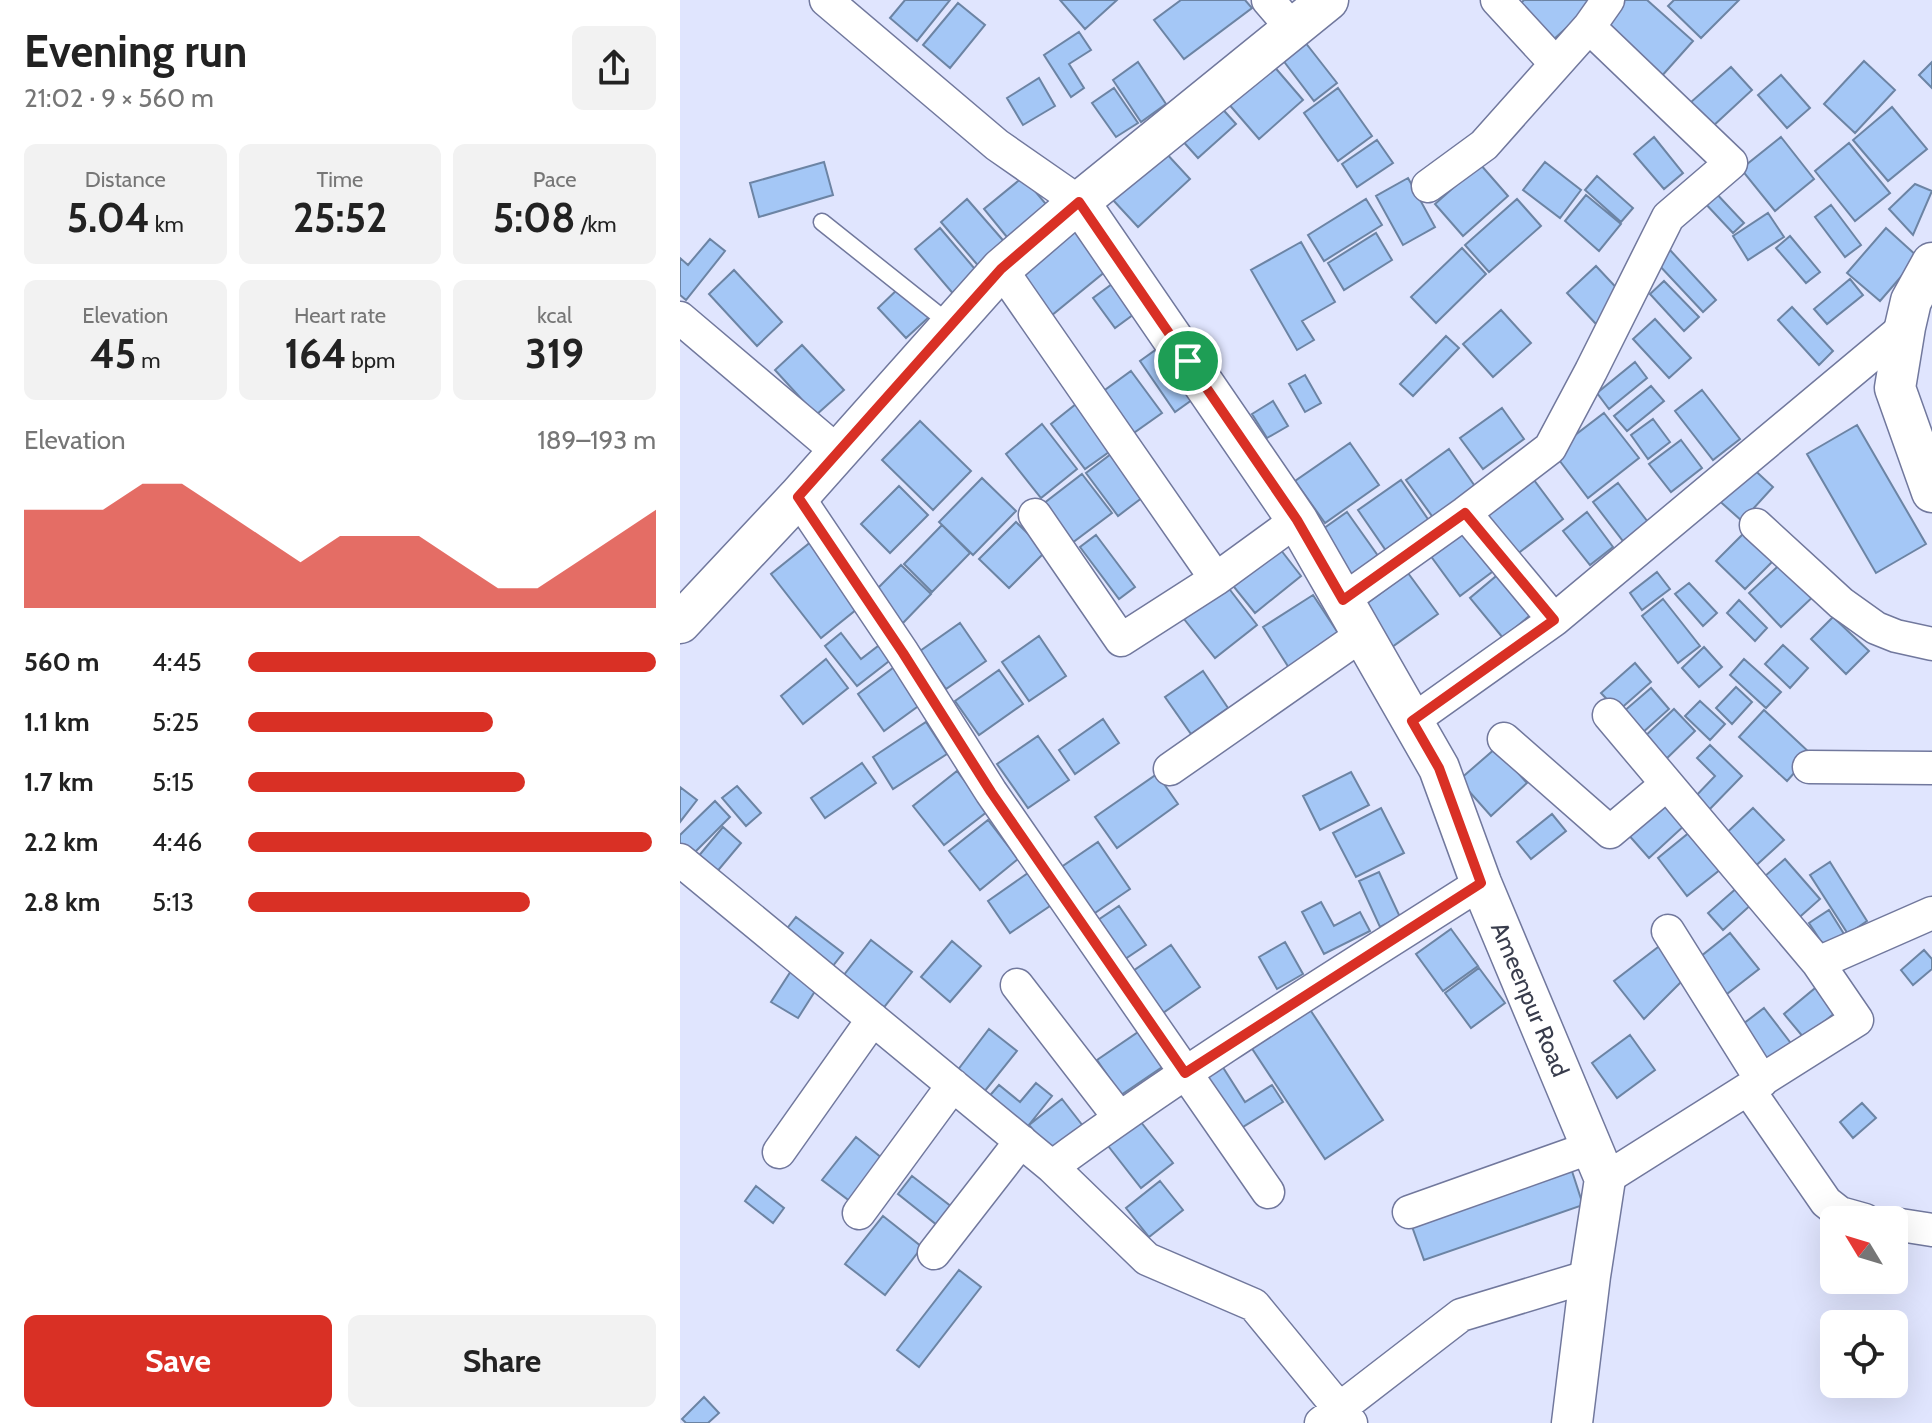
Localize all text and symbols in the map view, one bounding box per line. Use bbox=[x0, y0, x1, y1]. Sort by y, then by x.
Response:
text: Evening run bbox=[24, 25, 247, 78]
button: share bbox=[572, 26, 656, 110]
text: 21:02 · 9 × 560 m bbox=[24, 82, 214, 114]
text: Distance bbox=[85, 166, 166, 193]
text: Time bbox=[317, 166, 363, 193]
text: Pace bbox=[533, 166, 577, 193]
text: 5.04 bbox=[67, 193, 150, 242]
text: 25:52 bbox=[293, 193, 387, 242]
text: 5:08 bbox=[493, 193, 575, 242]
text: km bbox=[150, 211, 184, 238]
text: /km bbox=[575, 211, 617, 238]
text: Elevation bbox=[82, 302, 168, 329]
text: Heart rate bbox=[294, 302, 386, 329]
text: kcal bbox=[537, 302, 572, 329]
pin bbox=[1154, 327, 1222, 395]
text: 45 bbox=[90, 329, 136, 378]
text: 164 bbox=[285, 329, 347, 378]
text: 319 bbox=[525, 329, 584, 378]
icon: arrive bbox=[1166, 339, 1210, 383]
text: m bbox=[136, 347, 161, 374]
text: bpm bbox=[347, 347, 395, 374]
text: Elevation bbox=[24, 424, 126, 456]
text: 189–193 m bbox=[537, 424, 656, 456]
text: 560 m bbox=[24, 646, 99, 678]
text: 4:45 bbox=[152, 646, 202, 678]
text: 1.1 km bbox=[24, 706, 90, 738]
text: 5:25 bbox=[152, 706, 199, 738]
text: 1.7 km bbox=[24, 766, 94, 798]
text: 5:15 bbox=[152, 766, 194, 798]
text: 2.2 km bbox=[24, 826, 98, 858]
text: 4:46 bbox=[152, 826, 202, 858]
text: 2.8 km bbox=[24, 886, 100, 918]
text: 5:13 bbox=[152, 886, 194, 918]
street label: Ameenpur Road bbox=[1485, 918, 1575, 1081]
north arrow bbox=[1820, 1206, 1908, 1294]
map controls bbox=[1820, 1206, 1908, 1398]
button: locate bbox=[1820, 1310, 1908, 1398]
button: Save bbox=[24, 1315, 332, 1407]
button: Share bbox=[348, 1315, 656, 1407]

